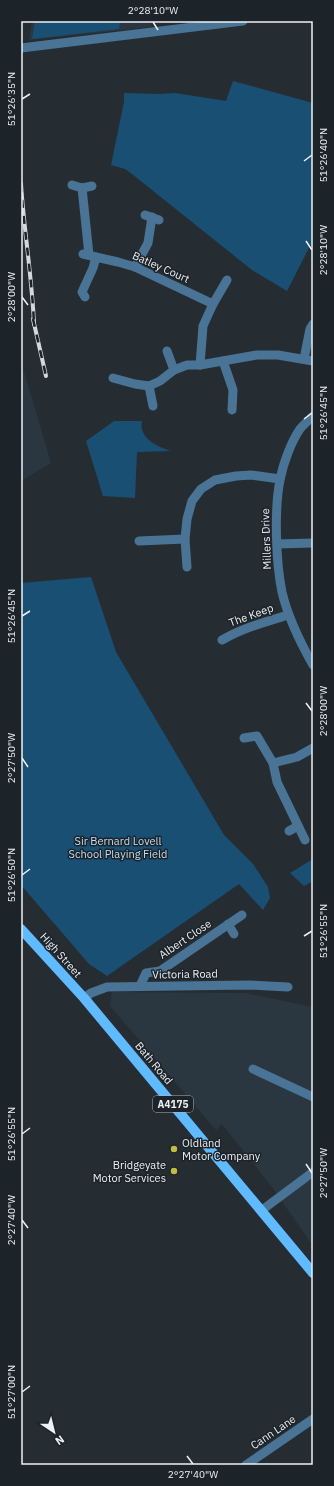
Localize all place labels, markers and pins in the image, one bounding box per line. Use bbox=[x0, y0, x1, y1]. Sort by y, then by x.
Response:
place label: Oldland Motor Company bbox=[182, 1136, 261, 1163]
marker: Oldland Motor Company bbox=[169, 1144, 179, 1154]
place label: Bridgeyate Motor Services bbox=[93, 1158, 166, 1185]
marker: Bridgeyate Motor Services bbox=[169, 1166, 179, 1176]

